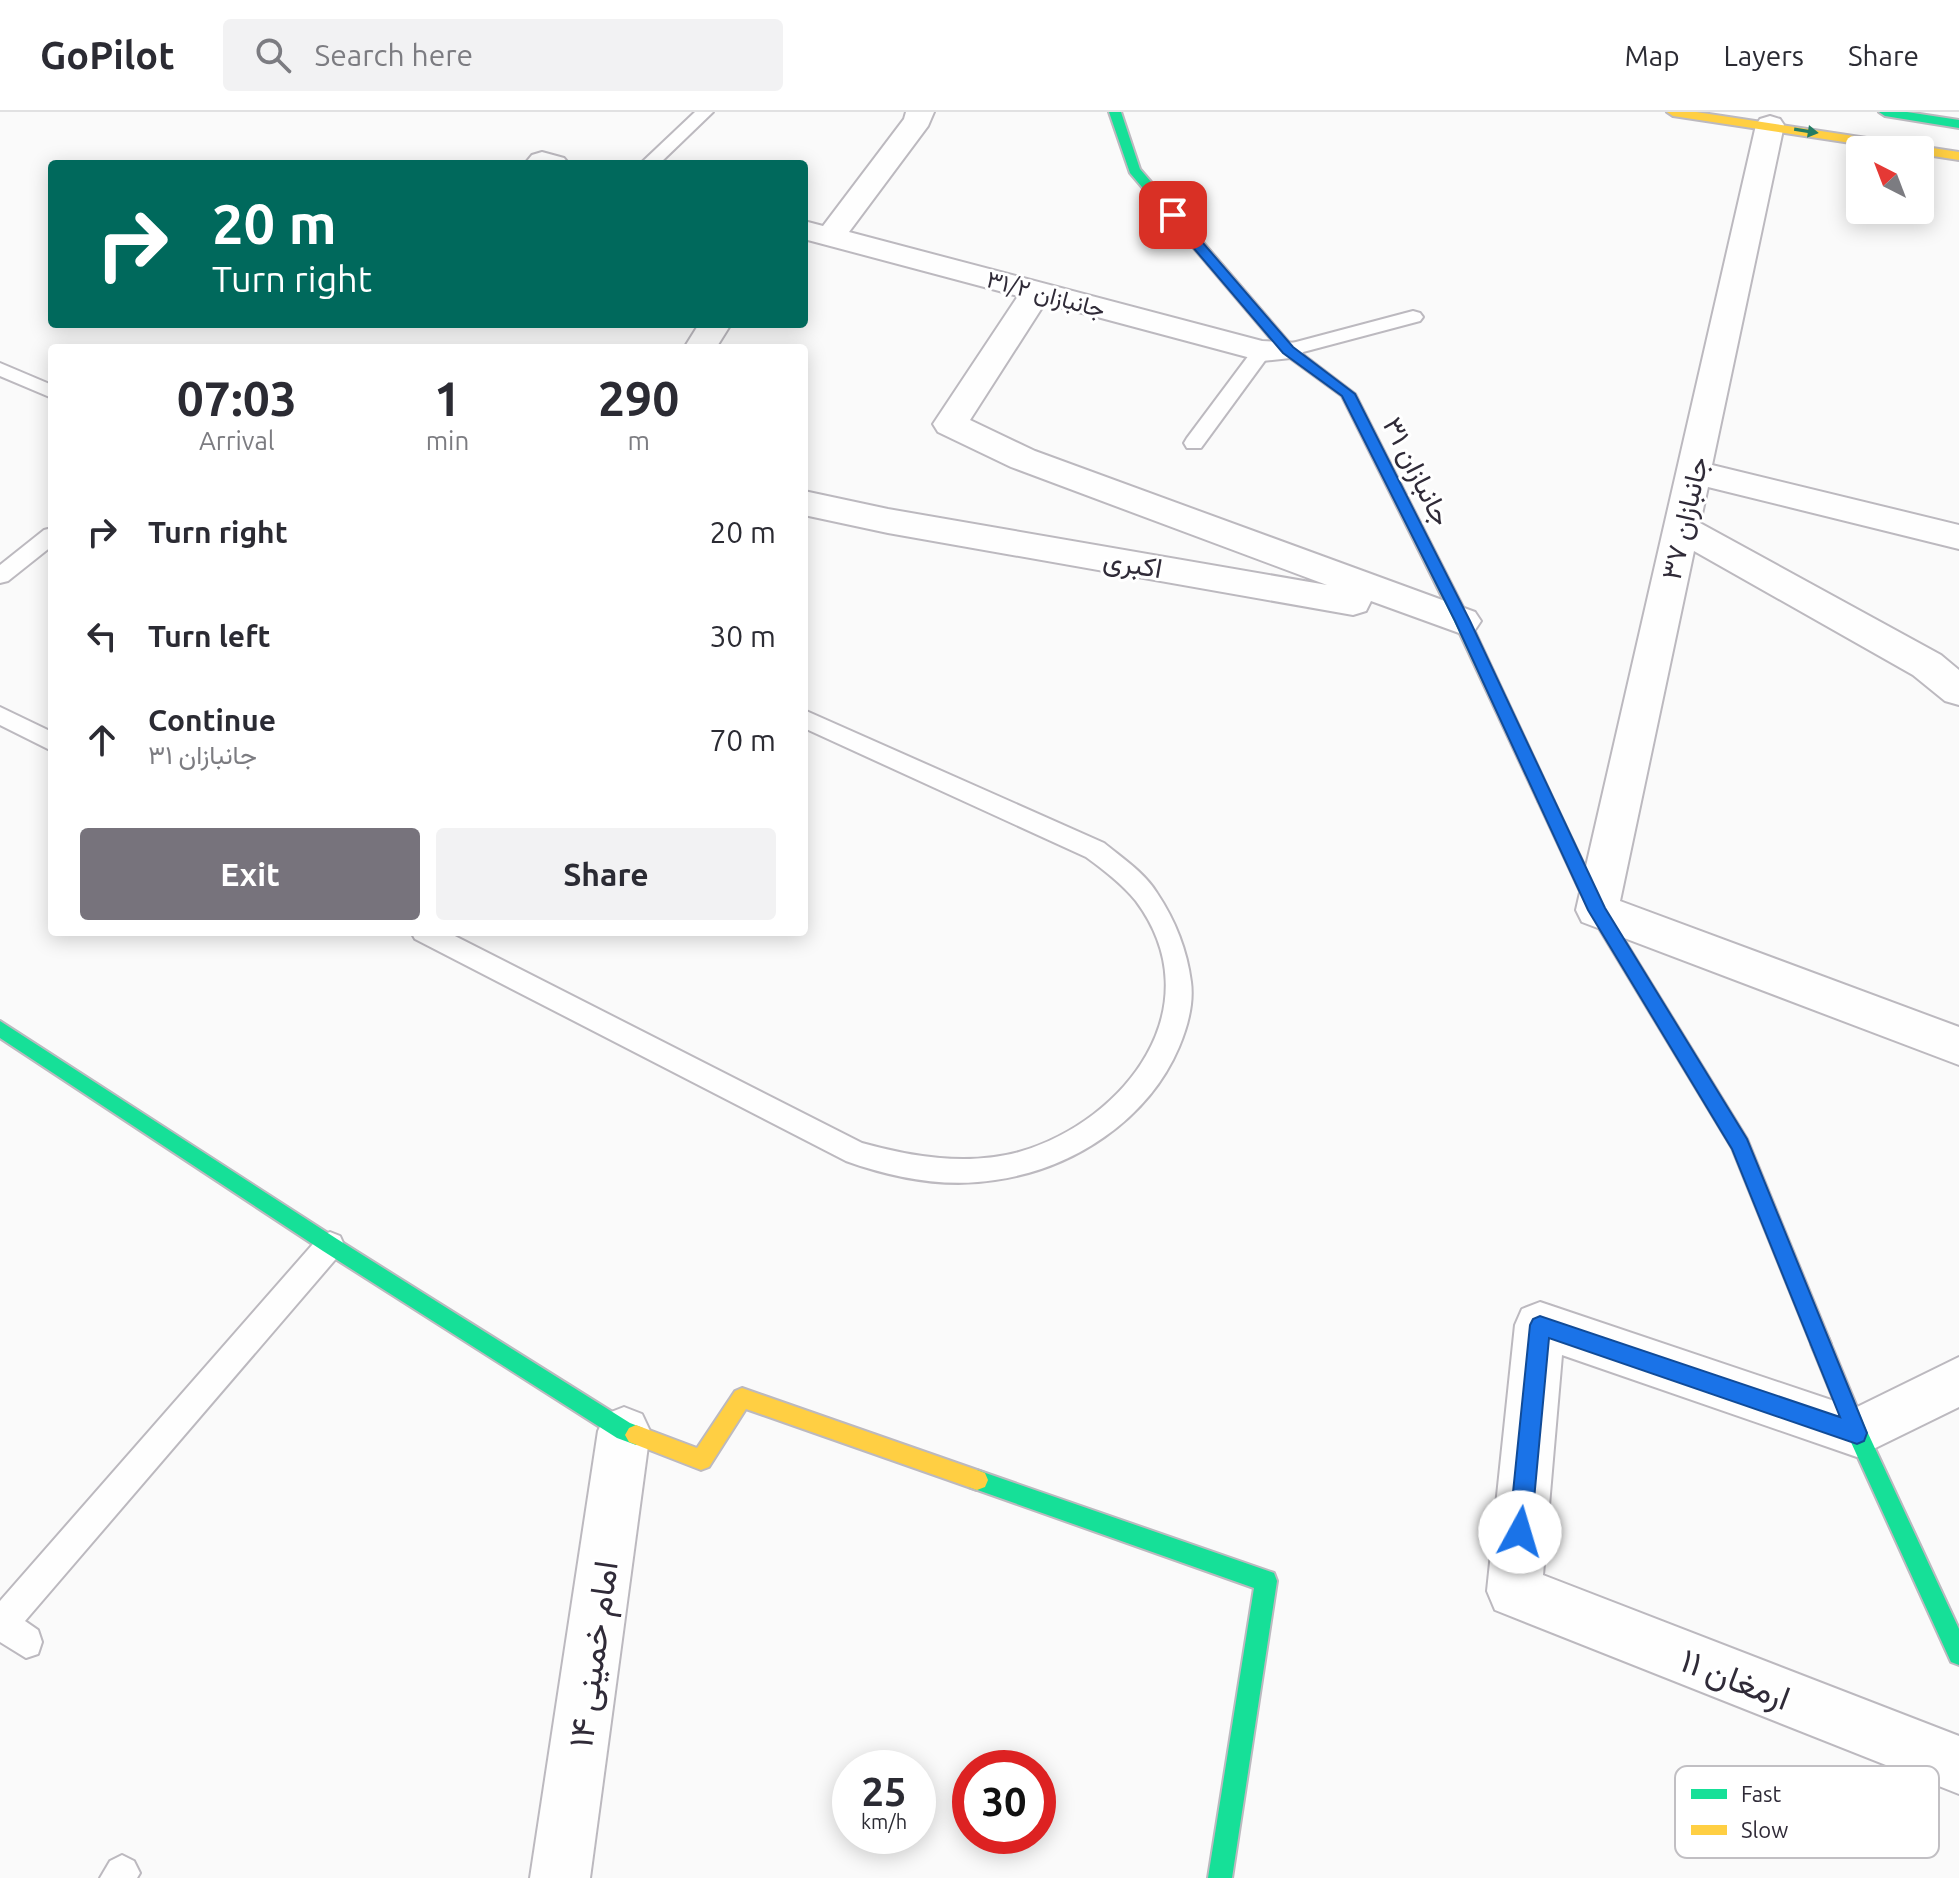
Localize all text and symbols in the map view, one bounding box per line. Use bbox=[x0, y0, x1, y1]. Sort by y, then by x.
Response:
search box bbox=[223, 19, 783, 91]
icon: search bbox=[251, 33, 295, 77]
text: GoPilot bbox=[40, 34, 175, 76]
text: Search here bbox=[315, 38, 473, 72]
text: Map bbox=[1624, 40, 1680, 71]
text: Layers bbox=[1724, 40, 1804, 71]
text: Share bbox=[1848, 40, 1919, 71]
one-way arrow bbox=[1793, 125, 1818, 137]
north arrow bbox=[1846, 136, 1934, 224]
map controls bbox=[1846, 136, 1934, 224]
pin bbox=[1139, 181, 1207, 249]
icon: right bbox=[80, 192, 184, 296]
text: 20 m bbox=[212, 192, 337, 255]
icon: arrive bbox=[1151, 193, 1195, 237]
text: Turn right bbox=[212, 258, 372, 299]
street label: جانبازان ۳۱/۲ bbox=[983, 265, 1108, 325]
text: 07:03 bbox=[177, 371, 297, 425]
text: 1 bbox=[434, 371, 461, 425]
text: 290 bbox=[598, 371, 679, 425]
street label: جانبازان ۳۱ bbox=[1375, 412, 1458, 532]
text: Arrival bbox=[199, 426, 275, 455]
text: min bbox=[426, 426, 469, 455]
text: m bbox=[627, 426, 650, 455]
street label: جانبازان ۳۷ bbox=[1655, 453, 1716, 583]
icon: right bbox=[80, 510, 124, 554]
text: Turn right bbox=[148, 515, 288, 549]
text: 20 m bbox=[709, 515, 776, 549]
street label: اکبری bbox=[1101, 543, 1165, 586]
icon: left bbox=[80, 614, 124, 658]
text: Turn left bbox=[148, 619, 270, 653]
text: 30 m bbox=[709, 619, 776, 653]
text: Continue bbox=[148, 703, 276, 737]
icon: ahead bbox=[80, 718, 124, 762]
text: 70 m bbox=[709, 723, 776, 757]
text: جانبازان ۳۱ bbox=[148, 740, 257, 769]
button: Exit bbox=[80, 828, 420, 920]
button: Share bbox=[436, 828, 776, 920]
position arrow bbox=[1478, 1490, 1562, 1574]
street label: امام خمینی ۱۴ bbox=[560, 1558, 629, 1750]
street label: ارمغان ۱۱ bbox=[1675, 1640, 1796, 1719]
speed limit sign: 30 bbox=[952, 1750, 1056, 1854]
legend bbox=[1675, 1766, 1939, 1858]
text: 25 bbox=[861, 1769, 907, 1814]
text: Fast bbox=[1741, 1781, 1782, 1806]
text: km/h bbox=[861, 1810, 907, 1833]
text: Slow bbox=[1741, 1817, 1788, 1842]

